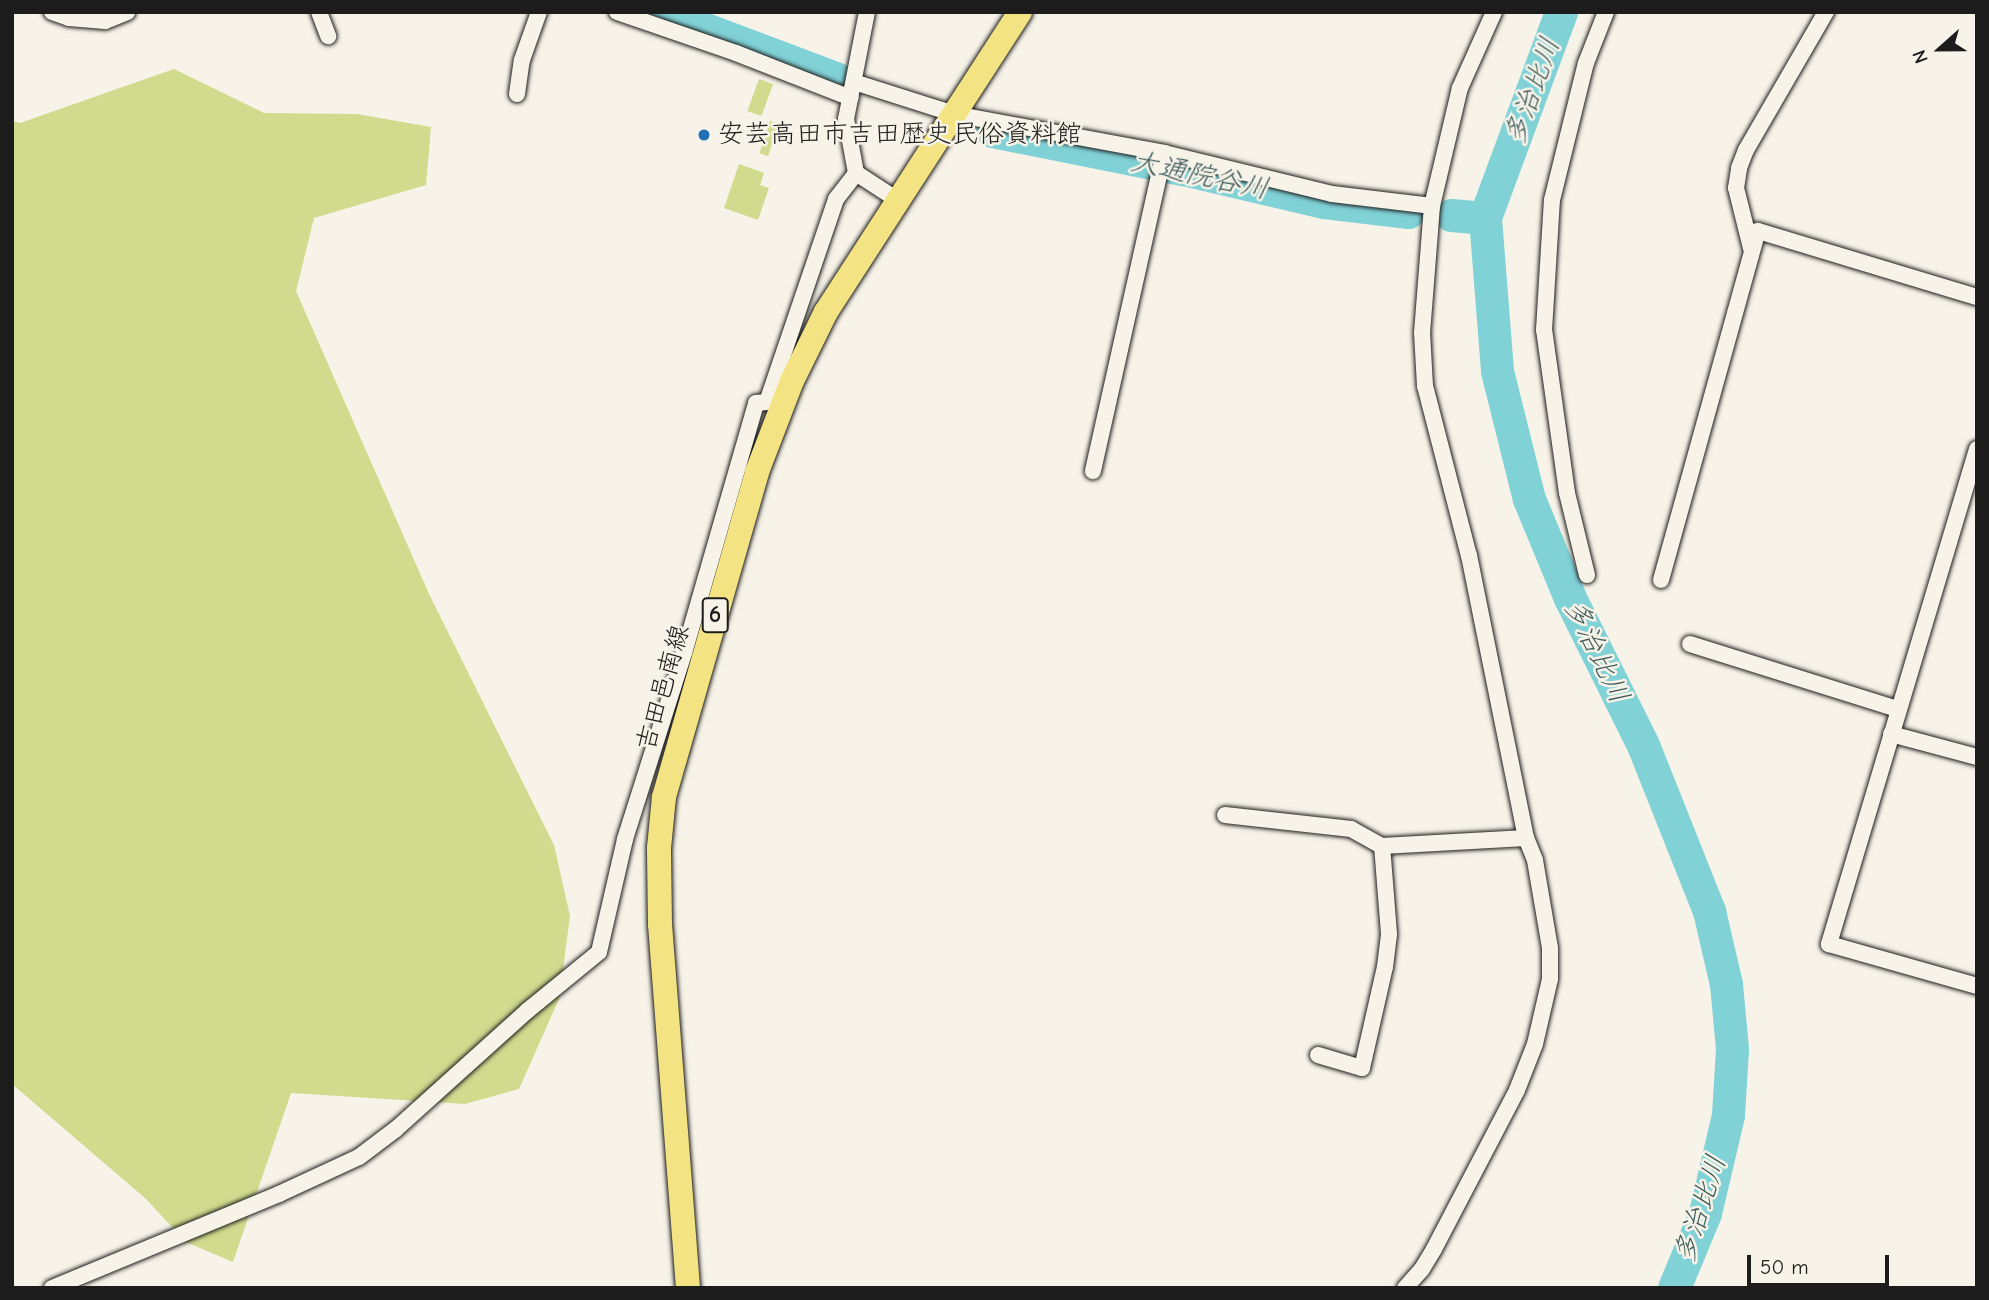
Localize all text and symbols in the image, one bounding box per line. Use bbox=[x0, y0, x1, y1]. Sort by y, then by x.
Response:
north arrow bbox=[1905, 14, 1975, 84]
water label: 多治比川 bbox=[1497, 33, 1567, 149]
text: N bbox=[1908, 47, 1933, 66]
place label: 安芸高田市吉田歴史民俗資料館 bbox=[718, 119, 1082, 151]
marker: 安芸高田市吉田歴史民俗資料館 bbox=[696, 127, 712, 143]
water label: 大通院谷川 bbox=[1128, 144, 1272, 206]
water label: 多治比川 bbox=[1557, 593, 1637, 709]
road number: 6 bbox=[701, 594, 729, 636]
street label: 吉田邑南線 bbox=[631, 621, 697, 755]
water label: 多治比川 bbox=[1667, 1151, 1733, 1267]
scale bar bbox=[1751, 1240, 1893, 1284]
text: 50 m bbox=[1760, 1255, 1809, 1279]

